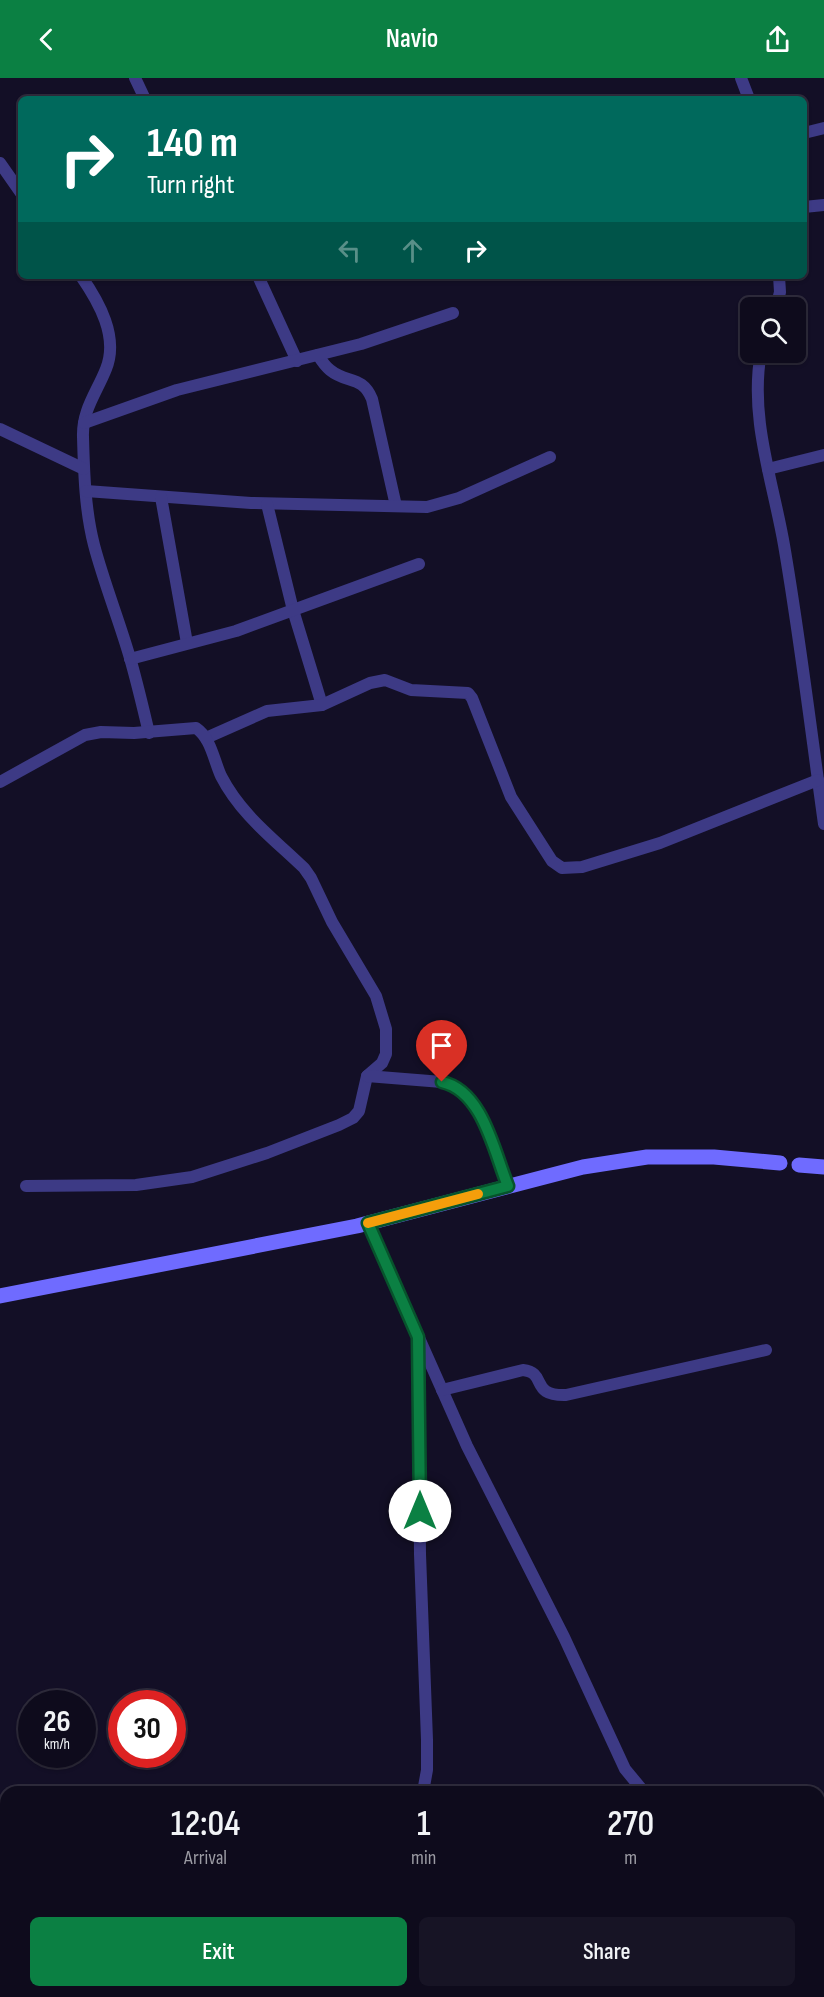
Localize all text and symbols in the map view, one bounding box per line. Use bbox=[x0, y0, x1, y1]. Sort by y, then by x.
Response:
icon: back bbox=[30, 23, 63, 56]
text: Navio bbox=[386, 23, 438, 55]
icon: share bbox=[761, 23, 794, 56]
text: 140 m bbox=[147, 118, 238, 169]
icon: right bbox=[48, 120, 126, 198]
text: Turn right bbox=[147, 169, 234, 201]
icon: left bbox=[333, 234, 366, 267]
icon: ahead bbox=[396, 234, 429, 267]
icon: right bbox=[459, 234, 492, 267]
map controls bbox=[740, 297, 806, 363]
button: search bbox=[740, 297, 806, 363]
pin bbox=[416, 1020, 467, 1082]
icon: arrive bbox=[425, 1029, 458, 1062]
position arrow bbox=[388, 1479, 452, 1543]
speed limit sign: 30 bbox=[108, 1690, 186, 1768]
text: 26 bbox=[43, 1704, 71, 1740]
text: km/h bbox=[44, 1735, 70, 1754]
text: 12:04 bbox=[171, 1803, 240, 1846]
text: 1 bbox=[417, 1803, 430, 1846]
text: 270 bbox=[607, 1803, 654, 1846]
text: Arrival bbox=[184, 1846, 227, 1870]
text: min bbox=[411, 1846, 436, 1870]
text: m bbox=[624, 1846, 637, 1870]
button: Exit bbox=[30, 1917, 407, 1986]
button: Share bbox=[419, 1917, 795, 1986]

